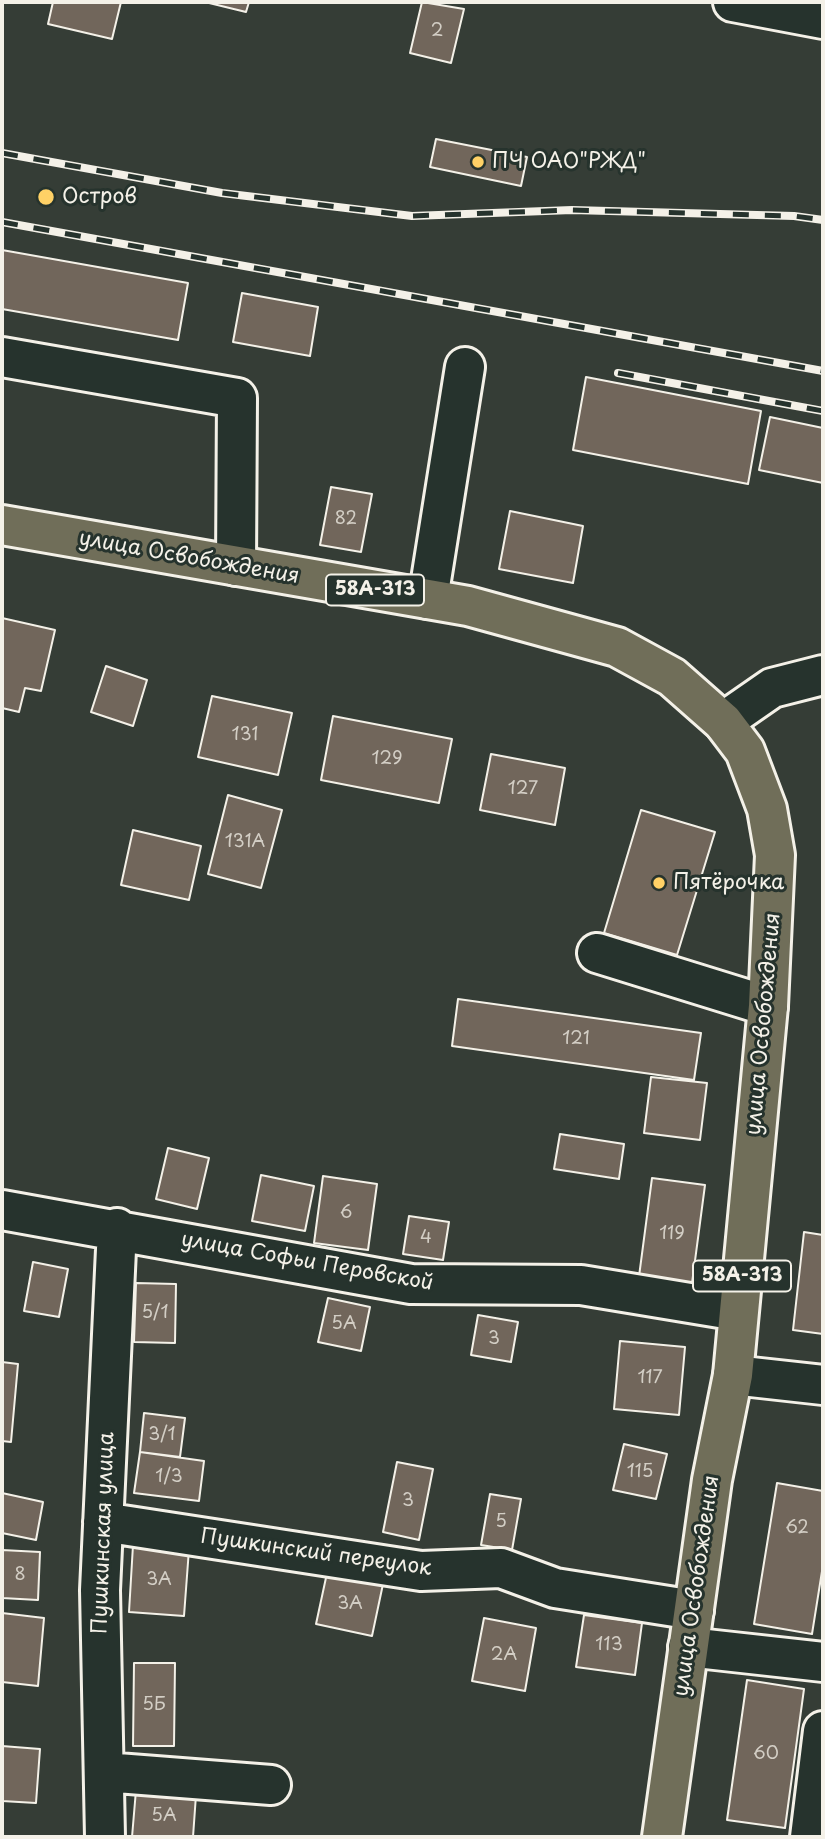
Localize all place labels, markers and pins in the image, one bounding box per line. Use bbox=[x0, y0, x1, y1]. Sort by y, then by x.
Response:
place label: ПЧ ОАО"РЖД" bbox=[492, 149, 646, 175]
marker: ПЧ ОАО"РЖД" bbox=[470, 154, 486, 170]
place label: Остров bbox=[62, 184, 137, 210]
marker: Остров bbox=[36, 187, 56, 207]
place label: Пятёрочка bbox=[673, 870, 784, 896]
marker: Пятёрочка bbox=[651, 875, 667, 891]

